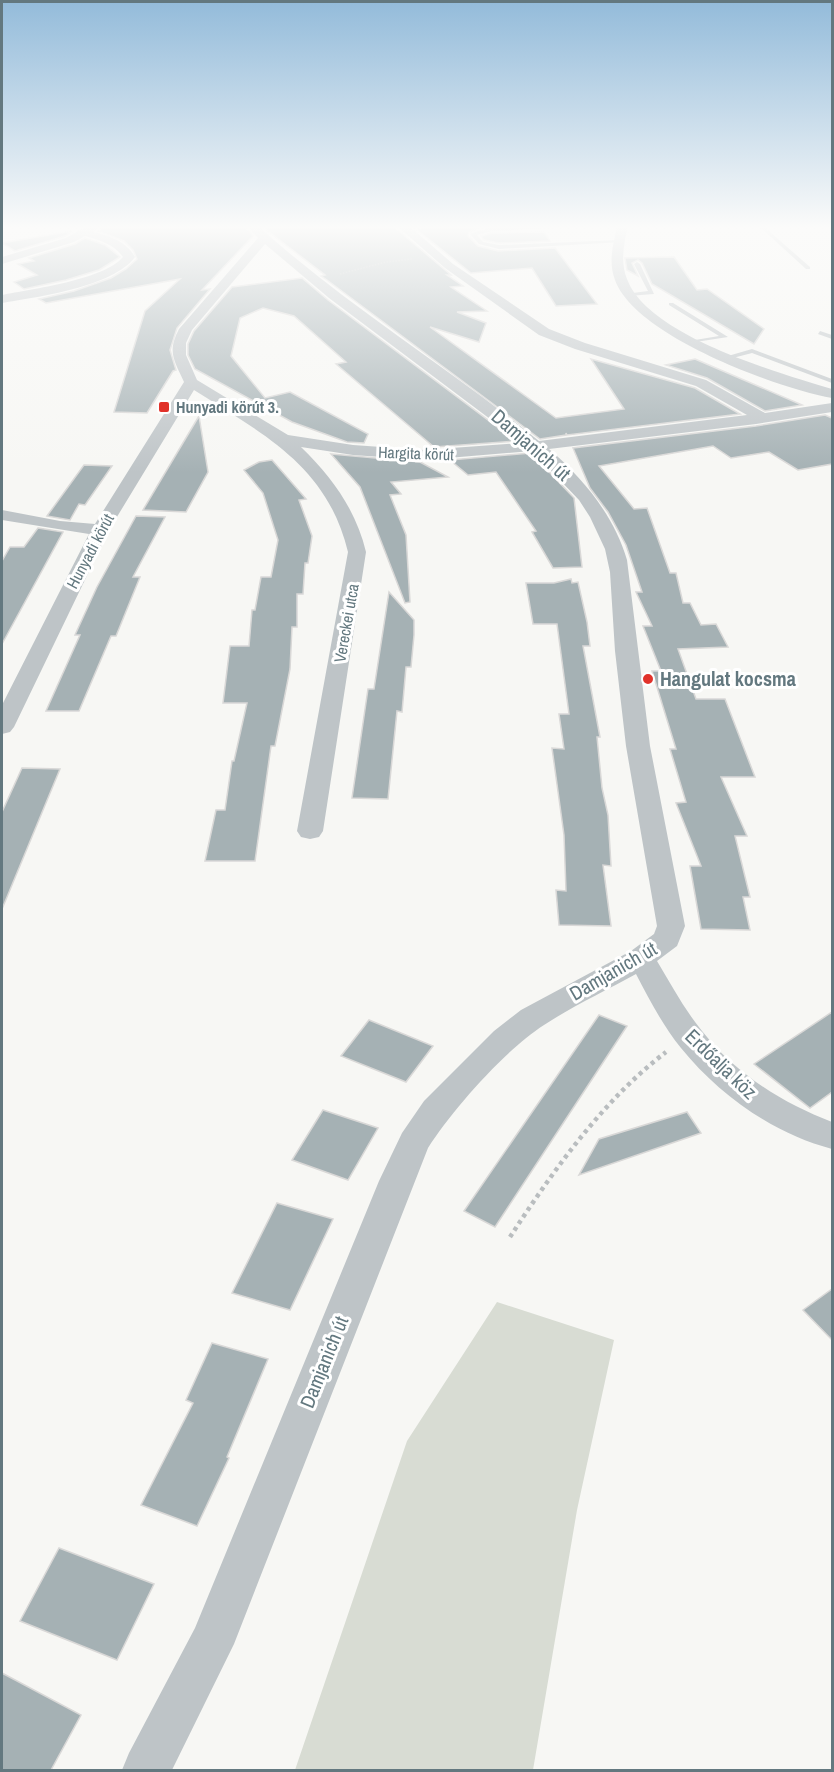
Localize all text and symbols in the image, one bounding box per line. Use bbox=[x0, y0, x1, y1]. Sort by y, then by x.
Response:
place label: Hunyadi körút 3. bbox=[176, 396, 279, 418]
marker: Hunyadi körút 3. bbox=[157, 400, 171, 414]
street label: Damjanich út bbox=[486, 403, 577, 487]
street label: Hargita körút bbox=[378, 441, 455, 465]
street label: Hunyadi körút bbox=[61, 509, 119, 592]
street label: Vereckei utca bbox=[328, 581, 364, 664]
place label: Hangulat kocsma bbox=[660, 665, 796, 692]
marker: Hangulat kocsma bbox=[641, 672, 655, 686]
street label: Damjanich út bbox=[564, 935, 662, 1006]
street label: Erdőalja köz bbox=[680, 1023, 763, 1105]
street label: Damjanich út bbox=[293, 1312, 354, 1412]

